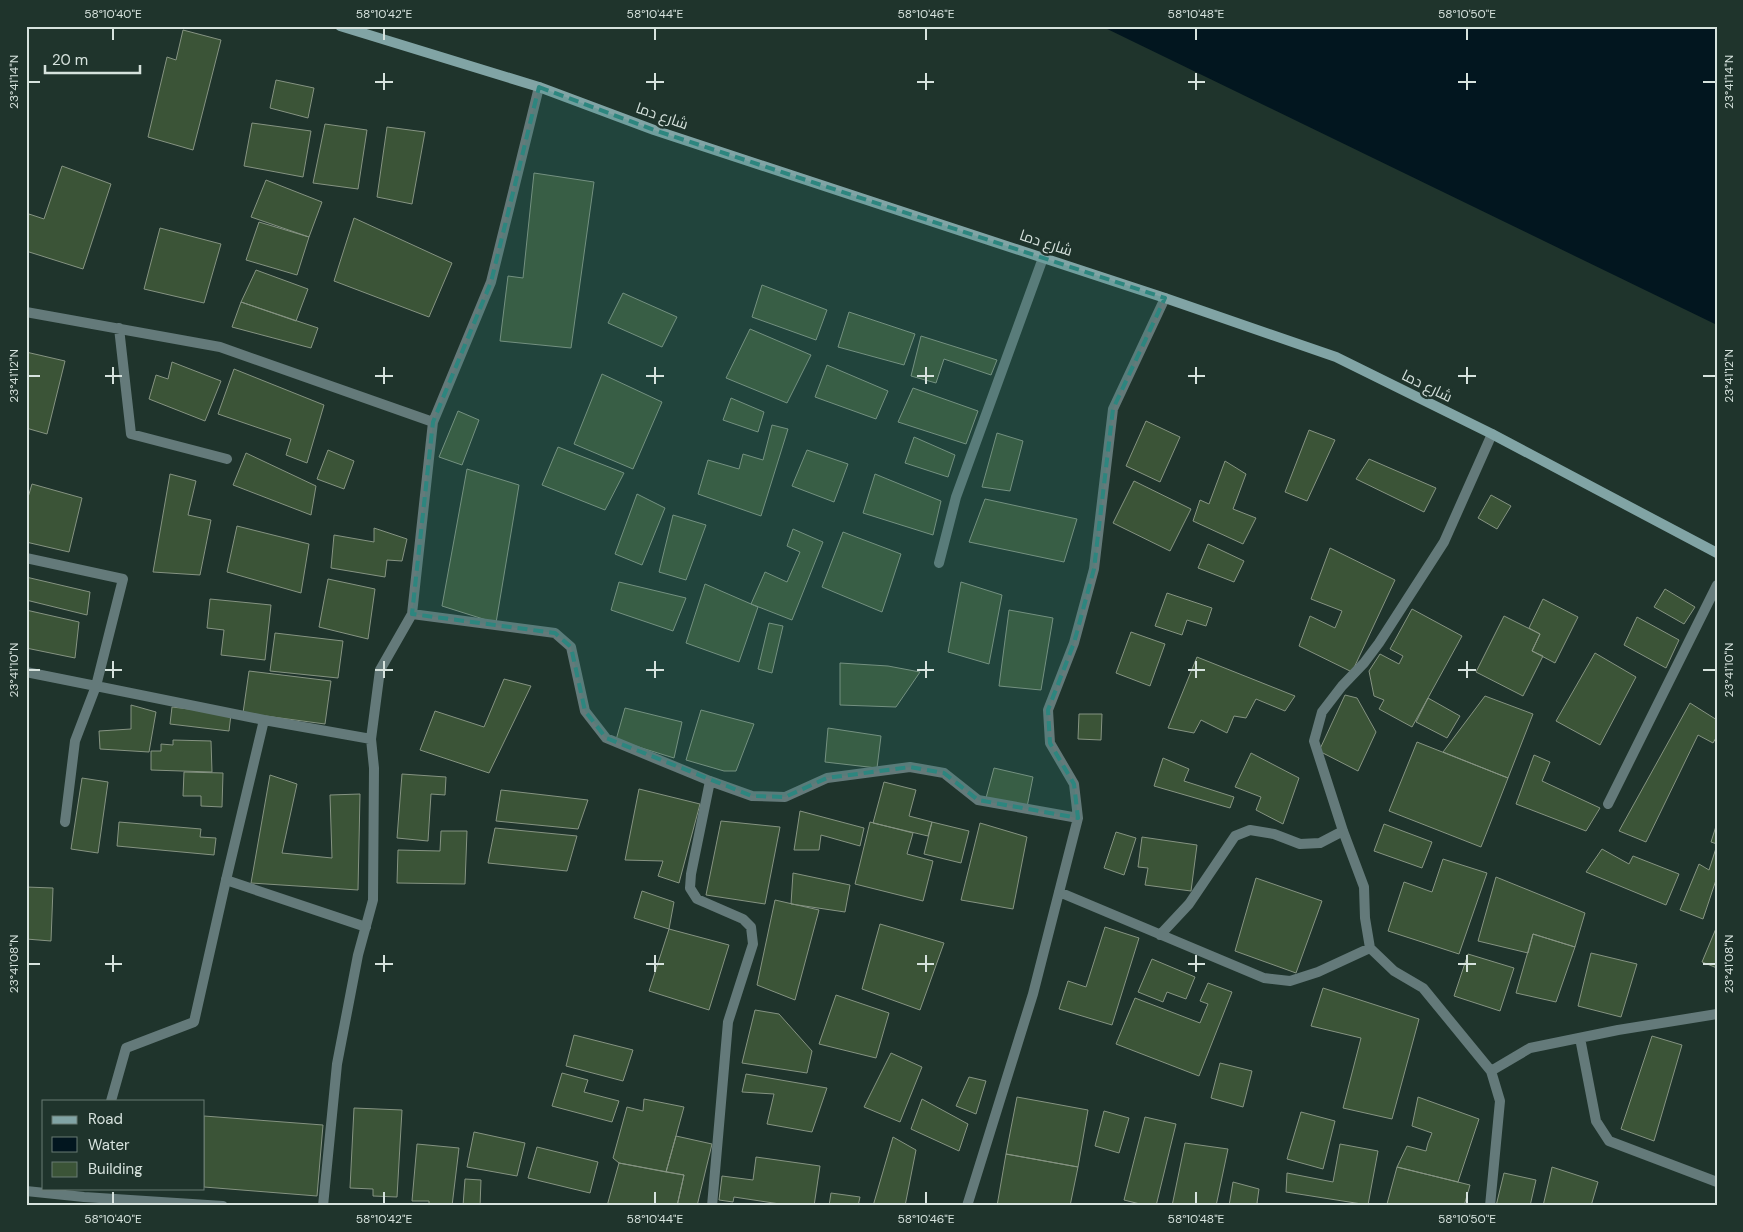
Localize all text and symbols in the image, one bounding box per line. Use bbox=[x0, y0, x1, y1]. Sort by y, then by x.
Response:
text: 58°10'40"E bbox=[84, 6, 142, 22]
text: 58°10'42"E bbox=[356, 6, 412, 22]
text: 58°10'44"E bbox=[627, 6, 684, 22]
text: 58°10'46"E bbox=[897, 6, 955, 22]
text: 58°10'48"E bbox=[1168, 6, 1225, 22]
text: 58°10'50"E bbox=[1438, 6, 1496, 22]
scale bar bbox=[45, 42, 140, 74]
text: 20 m bbox=[52, 50, 88, 70]
text: 23°41'14"N bbox=[6, 55, 22, 109]
text: 23°41'14"N bbox=[1721, 55, 1737, 109]
street label: شارع دما bbox=[633, 98, 691, 135]
street label: شارع دما bbox=[1017, 225, 1075, 262]
text: 23°41'12"N bbox=[6, 349, 22, 403]
text: 23°41'12"N bbox=[1721, 349, 1737, 403]
street label: شارع دما bbox=[1398, 365, 1456, 408]
text: 23°41'10"N bbox=[6, 643, 22, 697]
text: 23°41'10"N bbox=[1721, 643, 1737, 697]
text: 23°41'08"N bbox=[6, 935, 22, 993]
text: 23°41'08"N bbox=[1721, 935, 1737, 993]
legend bbox=[42, 1100, 205, 1190]
text: Road bbox=[88, 1109, 123, 1129]
text: Water bbox=[88, 1135, 130, 1155]
text: Building bbox=[88, 1159, 143, 1179]
text: 58°10'40"E bbox=[84, 1211, 142, 1227]
text: 58°10'42"E bbox=[356, 1211, 412, 1227]
text: 58°10'44"E bbox=[627, 1211, 684, 1227]
text: 58°10'46"E bbox=[897, 1211, 955, 1227]
text: 58°10'48"E bbox=[1168, 1211, 1225, 1227]
text: 58°10'50"E bbox=[1438, 1211, 1496, 1227]

